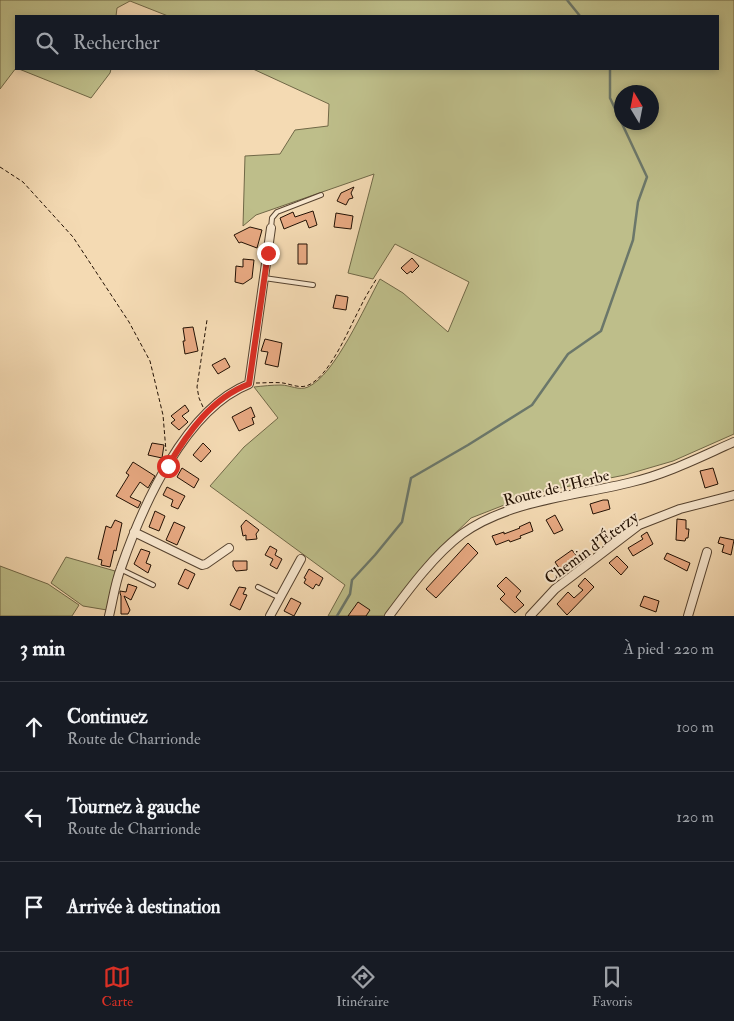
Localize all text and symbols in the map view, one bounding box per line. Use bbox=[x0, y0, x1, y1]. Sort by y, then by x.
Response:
search box bbox=[15, 15, 719, 70]
icon: search bbox=[33, 29, 61, 57]
text: Rechercher bbox=[73, 31, 160, 55]
north arrow bbox=[614, 85, 659, 130]
route end bbox=[257, 242, 280, 265]
route start bbox=[157, 455, 180, 478]
street label: Route de l'Herbe bbox=[501, 465, 612, 511]
street label: Chemin d'Éterzy bbox=[540, 506, 643, 589]
text: 3 min bbox=[20, 635, 65, 662]
text: À pied · 220 m bbox=[624, 639, 714, 659]
text: Continuez bbox=[67, 705, 148, 729]
icon: ahead bbox=[20, 713, 48, 741]
text: 100 m bbox=[676, 717, 714, 737]
text: Route de Charrionde bbox=[67, 729, 201, 749]
text: Tournez à gauche bbox=[67, 795, 200, 819]
icon: left bbox=[20, 803, 48, 831]
text: 120 m bbox=[676, 807, 714, 827]
text: Route de Charrionde bbox=[67, 819, 201, 839]
icon: arrive bbox=[20, 893, 48, 921]
text: Arrivée à destination bbox=[67, 895, 221, 919]
tab: Carte bbox=[102, 963, 133, 1010]
tab: Itinéraire bbox=[336, 963, 389, 1010]
tab: Favoris bbox=[592, 963, 632, 1010]

